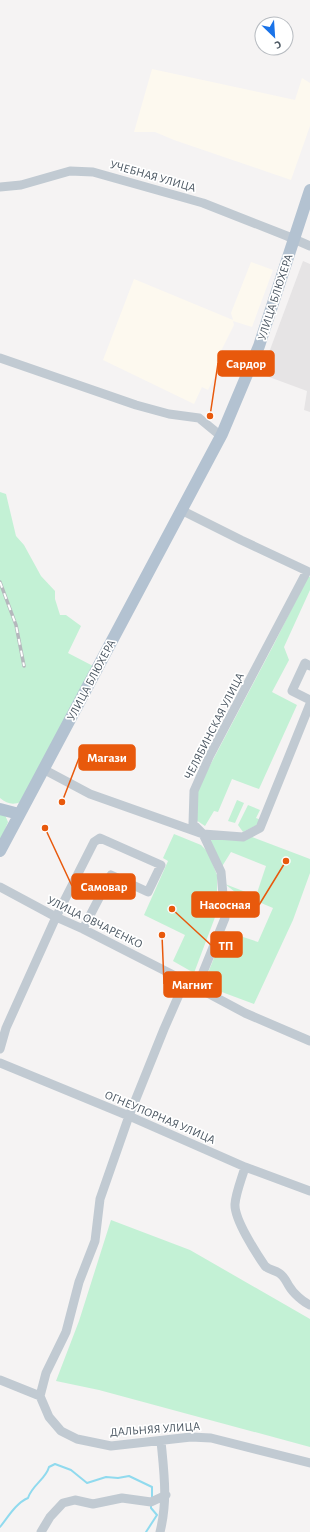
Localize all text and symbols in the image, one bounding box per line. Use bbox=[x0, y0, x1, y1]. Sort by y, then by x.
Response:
north arrow bbox=[254, 16, 294, 56]
text: С bbox=[273, 38, 283, 51]
street label: УЧЕБНАЯ УЛИЦА bbox=[109, 158, 197, 194]
street label: УЛИЦА БЛЮХЕРА bbox=[255, 252, 295, 342]
callout: Сардор bbox=[218, 351, 274, 376]
text: Сардор bbox=[226, 358, 266, 371]
street label: УЛИЦА БЛЮХЕРА bbox=[65, 638, 117, 722]
street label: ЧЕЛЯБИНСКАЯ УЛИЦА bbox=[182, 671, 246, 781]
callout: Магази bbox=[79, 745, 135, 770]
text: Магази bbox=[87, 752, 127, 765]
callout: Самовар bbox=[72, 874, 135, 899]
text: Самовар bbox=[80, 881, 128, 894]
callout: Насосная bbox=[192, 892, 259, 917]
street label: УЛИЦА ОВЧАРЕНКО bbox=[45, 894, 145, 950]
text: Насосная bbox=[199, 899, 251, 912]
callout: ТП bbox=[211, 932, 242, 957]
text: ТП bbox=[218, 940, 234, 953]
callout: Магнит bbox=[164, 972, 221, 997]
text: Магнит bbox=[172, 979, 213, 992]
street label: ОГНЕУПОРНАЯ УЛИЦА bbox=[103, 1088, 217, 1146]
street label: ДАЛЬНЯЯ УЛИЦА bbox=[110, 1420, 200, 1438]

